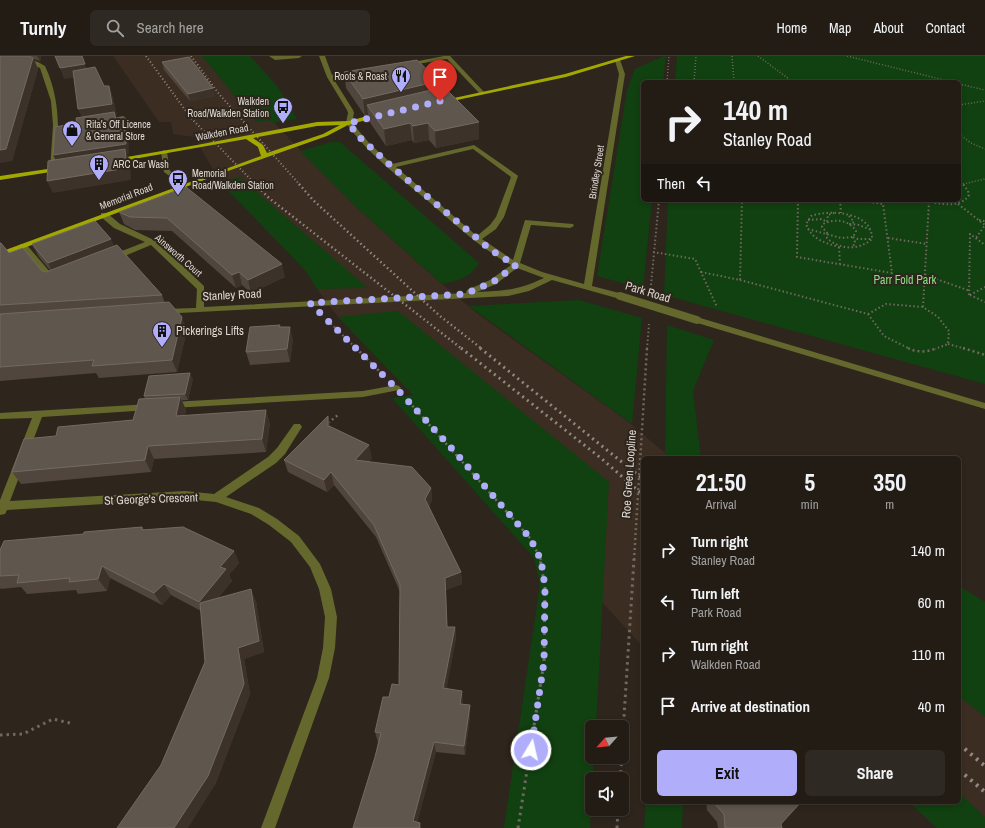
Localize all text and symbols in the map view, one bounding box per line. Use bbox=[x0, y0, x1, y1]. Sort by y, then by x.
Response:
search box bbox=[90, 10, 370, 46]
text: Turnly bbox=[20, 15, 66, 41]
icon: search bbox=[104, 17, 126, 39]
text: Search here bbox=[136, 17, 204, 38]
text: Home bbox=[776, 19, 807, 37]
text: Map bbox=[829, 19, 851, 37]
text: About bbox=[873, 19, 903, 37]
text: Contact bbox=[925, 19, 965, 37]
pin bbox=[423, 60, 457, 101]
restaurant icon: Roots & Roast bbox=[390, 65, 412, 93]
icon: arrive bbox=[429, 66, 451, 88]
place label: Roots & Roast bbox=[334, 70, 388, 83]
text: 140 m bbox=[723, 91, 788, 129]
place label: Walkden Road/Walkden Station bbox=[187, 95, 269, 120]
bus stop icon: Walkden Road/Walkden Station bbox=[272, 96, 294, 124]
icon: right bbox=[657, 96, 709, 148]
place label: Rita's Off Licence & General Store bbox=[86, 118, 151, 143]
shop icon: Rita's Off Licence & General Store bbox=[61, 119, 83, 147]
street label: Walkden Road bbox=[195, 121, 250, 144]
text: Stanley Road bbox=[723, 127, 812, 152]
street label: Brindley Street bbox=[586, 144, 607, 200]
building icon: ARC Car Wash bbox=[88, 153, 110, 181]
place label: ARC Car Wash bbox=[112, 158, 169, 171]
place label: Memorial Road/Walkden Station bbox=[192, 167, 274, 192]
bus stop icon: Memorial Road/Walkden Station bbox=[167, 168, 189, 196]
icon: left bbox=[693, 172, 715, 194]
text: Then bbox=[657, 173, 685, 194]
street label: Memorial Road bbox=[98, 180, 155, 213]
street label: Ainsworth Court bbox=[151, 231, 206, 280]
park label: Parr Fold Park bbox=[874, 272, 937, 288]
street label: Park Road bbox=[623, 278, 673, 306]
street label: Stanley Road bbox=[202, 285, 262, 305]
building icon: Pickerings Lifts bbox=[151, 320, 173, 348]
place label: Pickerings Lifts bbox=[176, 323, 244, 339]
street label: Roe Green Loopline bbox=[618, 429, 640, 519]
text: 21:50 bbox=[696, 466, 746, 498]
text: 5 bbox=[804, 466, 815, 498]
text: 350 bbox=[873, 466, 906, 498]
street label: St George's Crescent bbox=[104, 489, 198, 509]
text: Arrival bbox=[706, 496, 736, 513]
text: min bbox=[801, 496, 819, 513]
text: m bbox=[885, 496, 894, 513]
text: Turn right bbox=[691, 531, 748, 552]
icon: right bbox=[657, 539, 679, 561]
text: 140 m bbox=[911, 540, 945, 561]
text: Stanley Road bbox=[691, 552, 755, 569]
text: Turn left bbox=[691, 583, 739, 604]
icon: left bbox=[657, 591, 679, 613]
text: 60 m bbox=[918, 592, 945, 613]
text: Park Road bbox=[691, 604, 741, 621]
text: Turn right bbox=[691, 635, 748, 656]
icon: right bbox=[657, 643, 679, 665]
text: 110 m bbox=[912, 644, 945, 665]
text: Walkden Road bbox=[691, 656, 761, 673]
icon: arrive bbox=[657, 695, 679, 717]
text: Arrive at destination bbox=[691, 696, 810, 717]
text: 40 m bbox=[918, 696, 945, 717]
north arrow bbox=[585, 720, 629, 764]
map controls bbox=[585, 720, 629, 816]
position arrow bbox=[510, 729, 552, 771]
button: Exit bbox=[657, 750, 797, 796]
button: Share bbox=[805, 750, 945, 796]
button: sound bbox=[585, 772, 629, 816]

